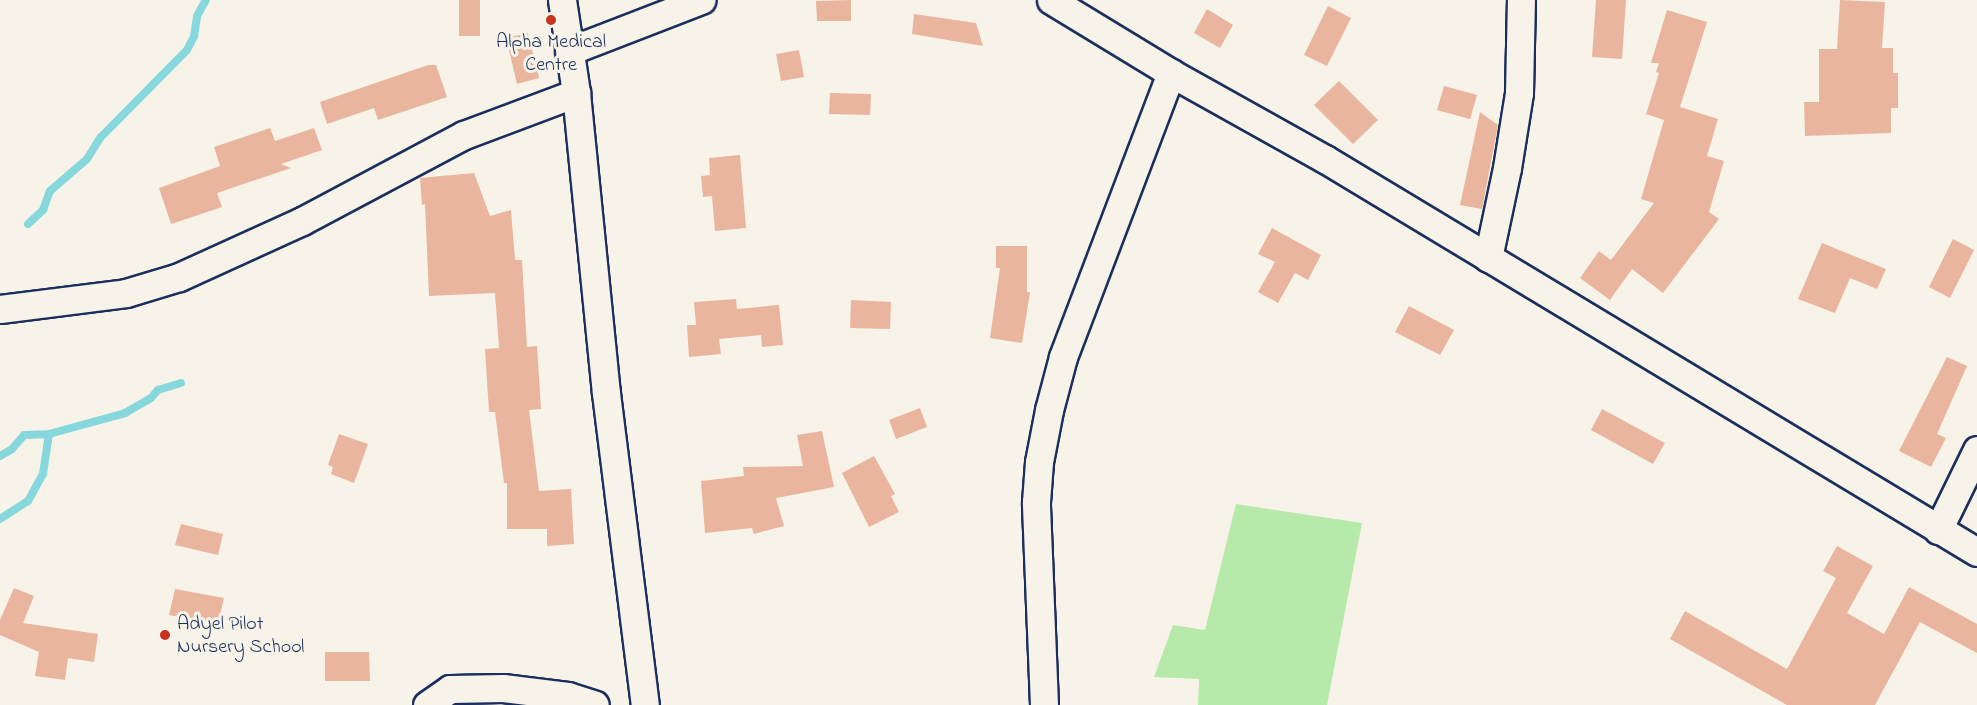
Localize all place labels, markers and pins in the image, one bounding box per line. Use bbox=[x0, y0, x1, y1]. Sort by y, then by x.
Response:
marker: Alpha Medical Centre bbox=[544, 13, 558, 27]
place label: Alpha Medical Centre bbox=[496, 30, 606, 77]
place label: Adyel Pilot Nursery School bbox=[177, 612, 304, 659]
marker: Adyel Pilot Nursery School bbox=[158, 628, 172, 642]

